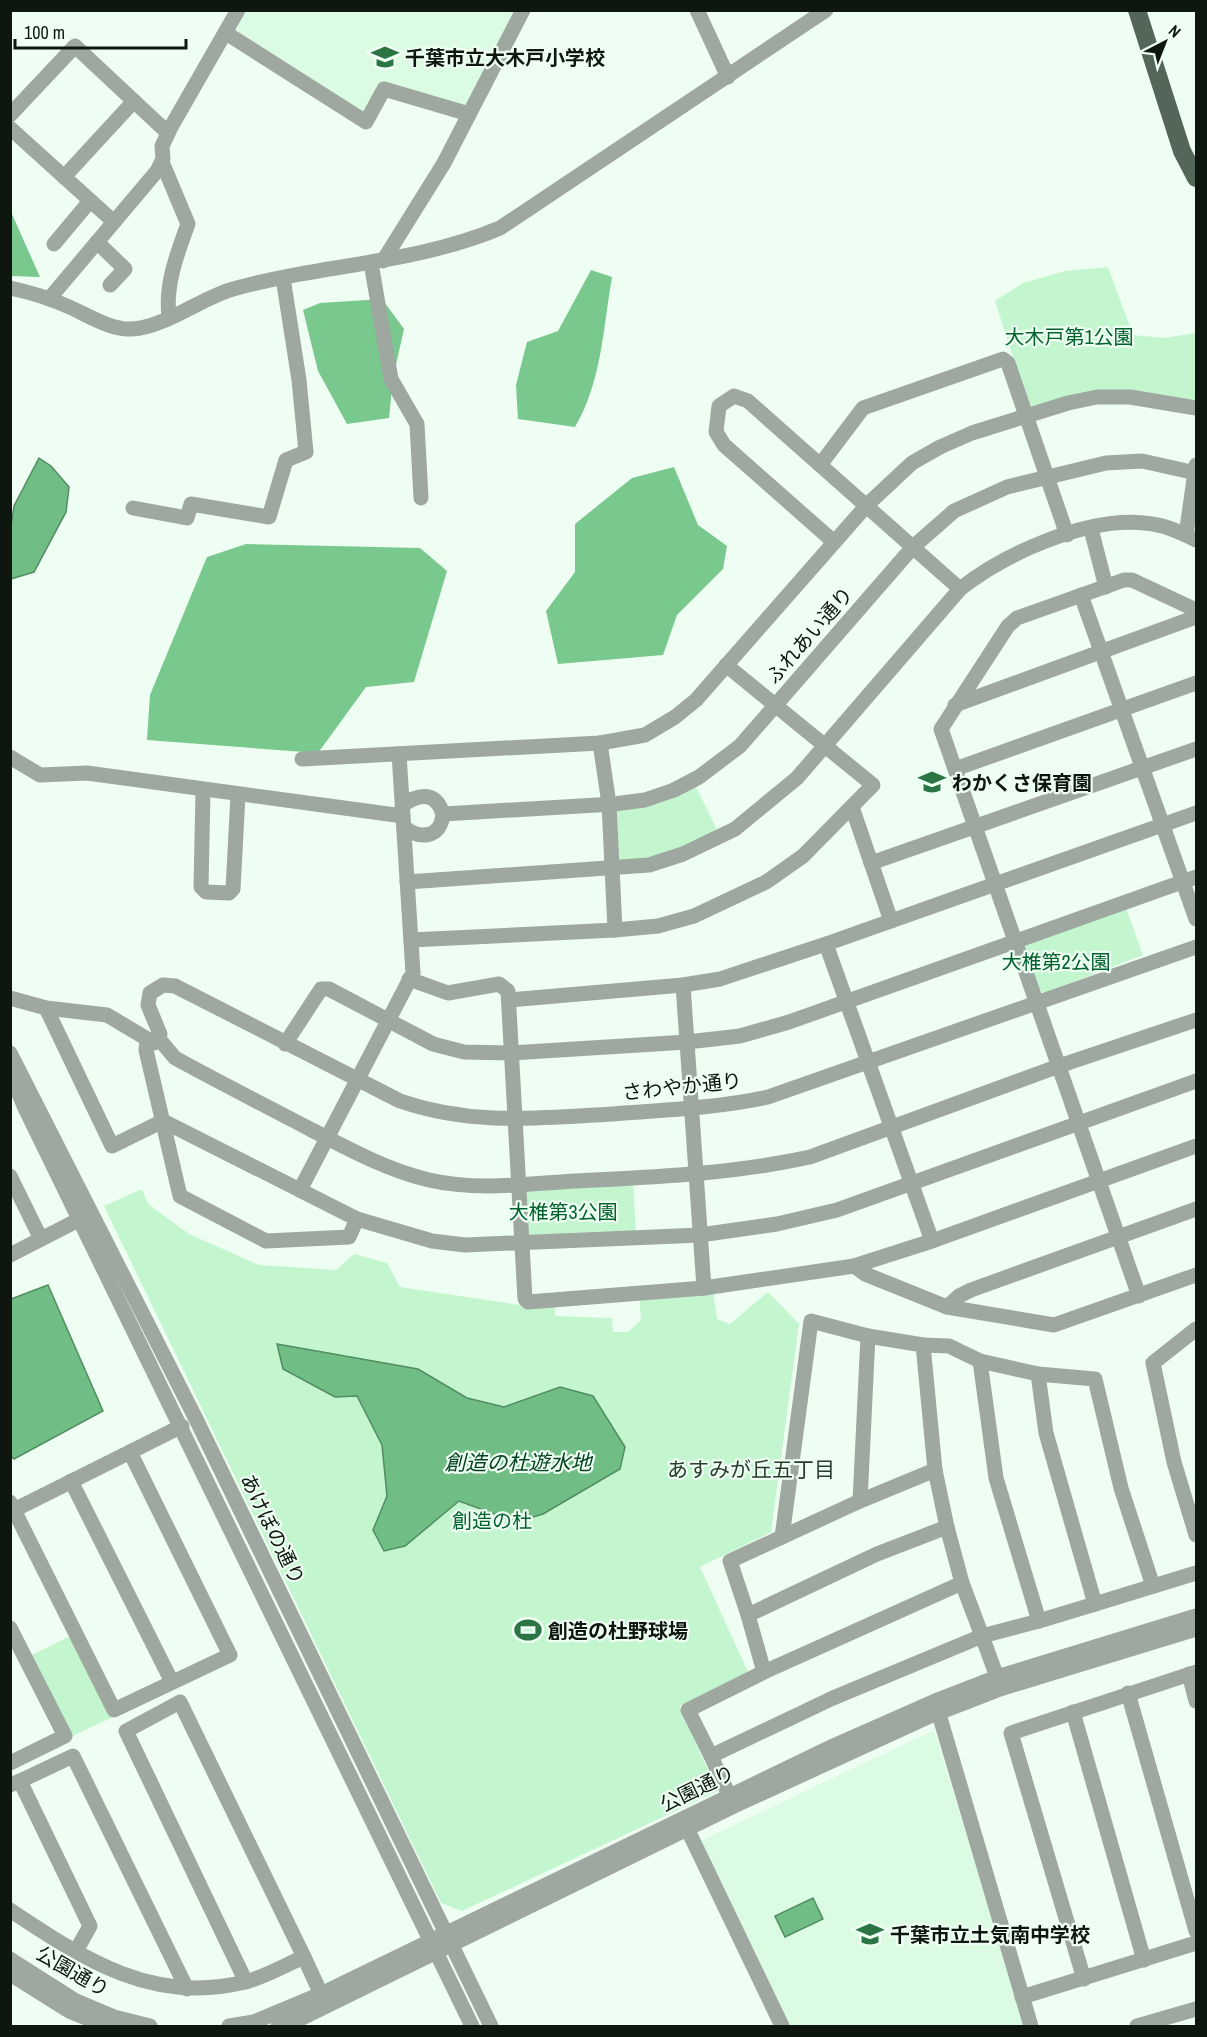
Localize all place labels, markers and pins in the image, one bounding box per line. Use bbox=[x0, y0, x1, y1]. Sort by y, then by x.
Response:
school or university icon: 千葉市立大木戸小学校 bbox=[370, 42, 400, 72]
place label: 千葉市立大木戸小学校 bbox=[405, 44, 605, 71]
school or university icon: わかくさ保育園 bbox=[917, 767, 947, 797]
place label: わかくさ保育園 bbox=[952, 769, 1092, 796]
sports icon: 創造の杜野球場 bbox=[513, 1615, 543, 1645]
place label: 創造の杜野球場 bbox=[548, 1617, 688, 1644]
school or university icon: 千葉市立土気南中学校 bbox=[855, 1919, 885, 1949]
place label: 千葉市立土気南中学校 bbox=[890, 1921, 1090, 1948]

